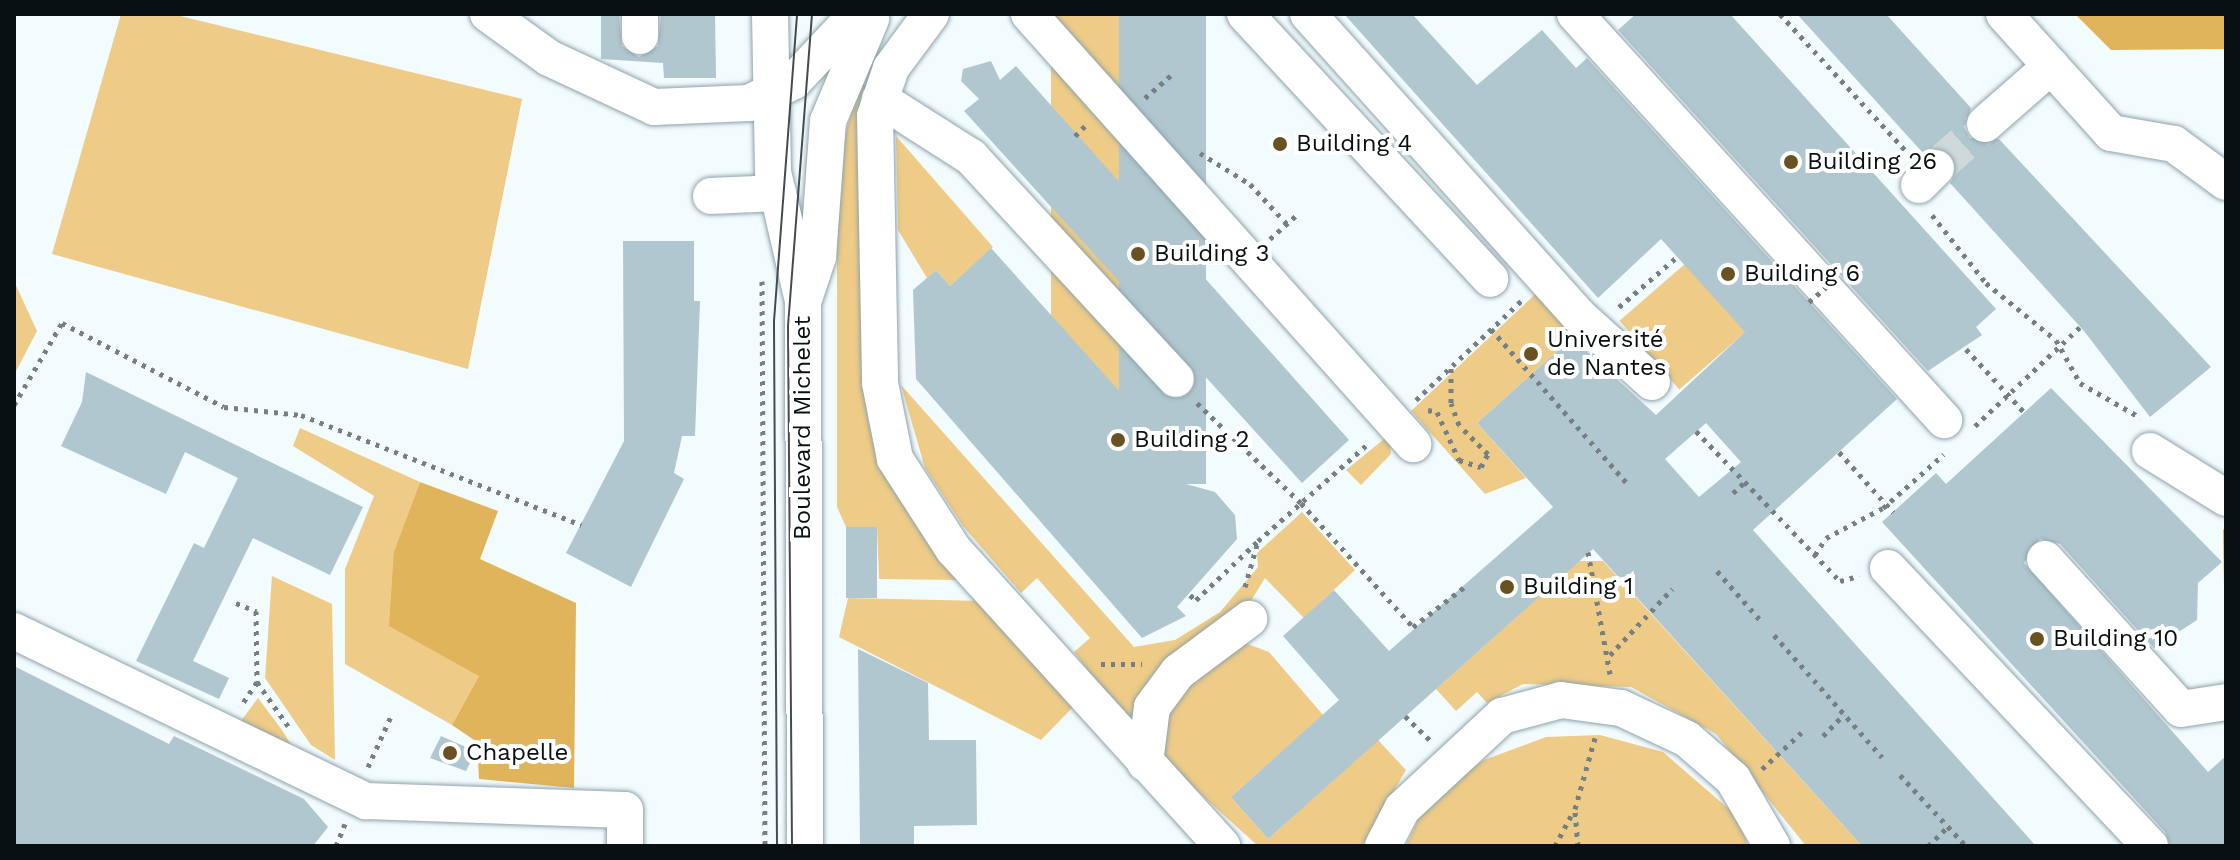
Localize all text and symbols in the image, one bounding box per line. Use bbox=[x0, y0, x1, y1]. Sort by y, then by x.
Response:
place label: Building 4 bbox=[1296, 130, 1412, 158]
marker: Building 4 bbox=[1271, 135, 1289, 153]
place label: Building 26 bbox=[1807, 148, 1937, 176]
marker: Building 26 bbox=[1782, 153, 1800, 171]
place label: Building 3 bbox=[1154, 240, 1269, 268]
marker: Building 3 bbox=[1129, 245, 1147, 263]
place label: Building 6 bbox=[1744, 260, 1860, 288]
marker: Building 6 bbox=[1719, 265, 1737, 283]
street label: Boulevard Michelet bbox=[789, 316, 817, 540]
place label: Université de Nantes bbox=[1547, 326, 1666, 382]
marker: Université de Nantes bbox=[1522, 345, 1540, 363]
place label: Building 2 bbox=[1134, 426, 1249, 454]
marker: Building 2 bbox=[1109, 431, 1127, 449]
place label: Building 1 bbox=[1523, 573, 1634, 601]
marker: Building 1 bbox=[1498, 578, 1516, 596]
place label: Building 10 bbox=[2053, 625, 2179, 653]
marker: Building 10 bbox=[2028, 630, 2046, 648]
place label: Chapelle bbox=[466, 739, 568, 767]
marker: Chapelle bbox=[441, 744, 459, 762]

